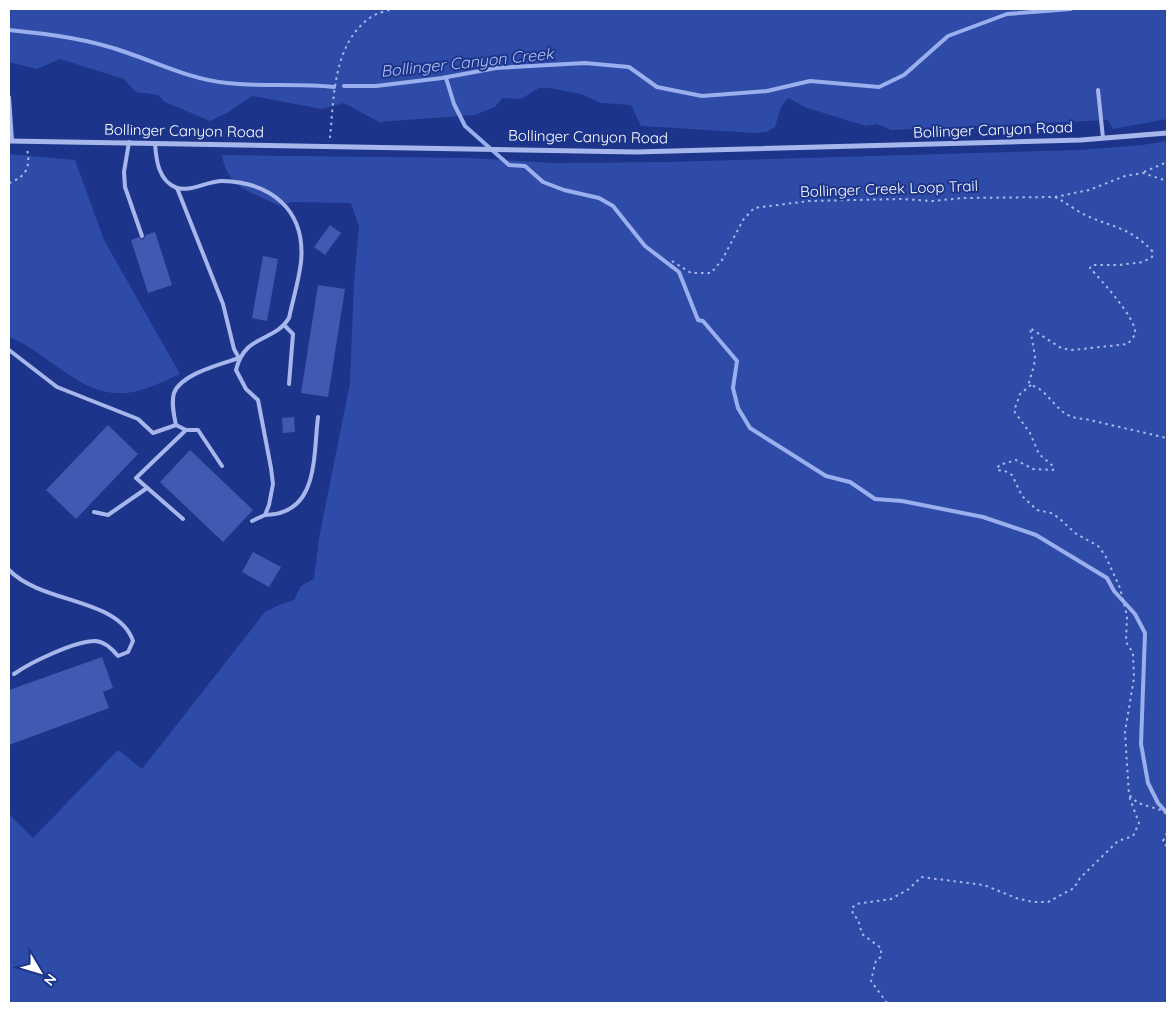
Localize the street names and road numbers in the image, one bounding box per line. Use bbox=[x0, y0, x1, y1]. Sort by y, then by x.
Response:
street label: Bollinger Canyon Road bbox=[913, 117, 1073, 142]
street label: Bollinger Canyon Road bbox=[104, 120, 264, 141]
street label: Bollinger Canyon Road bbox=[508, 126, 668, 147]
street label: Bollinger Creek Loop Trail bbox=[800, 176, 978, 201]

